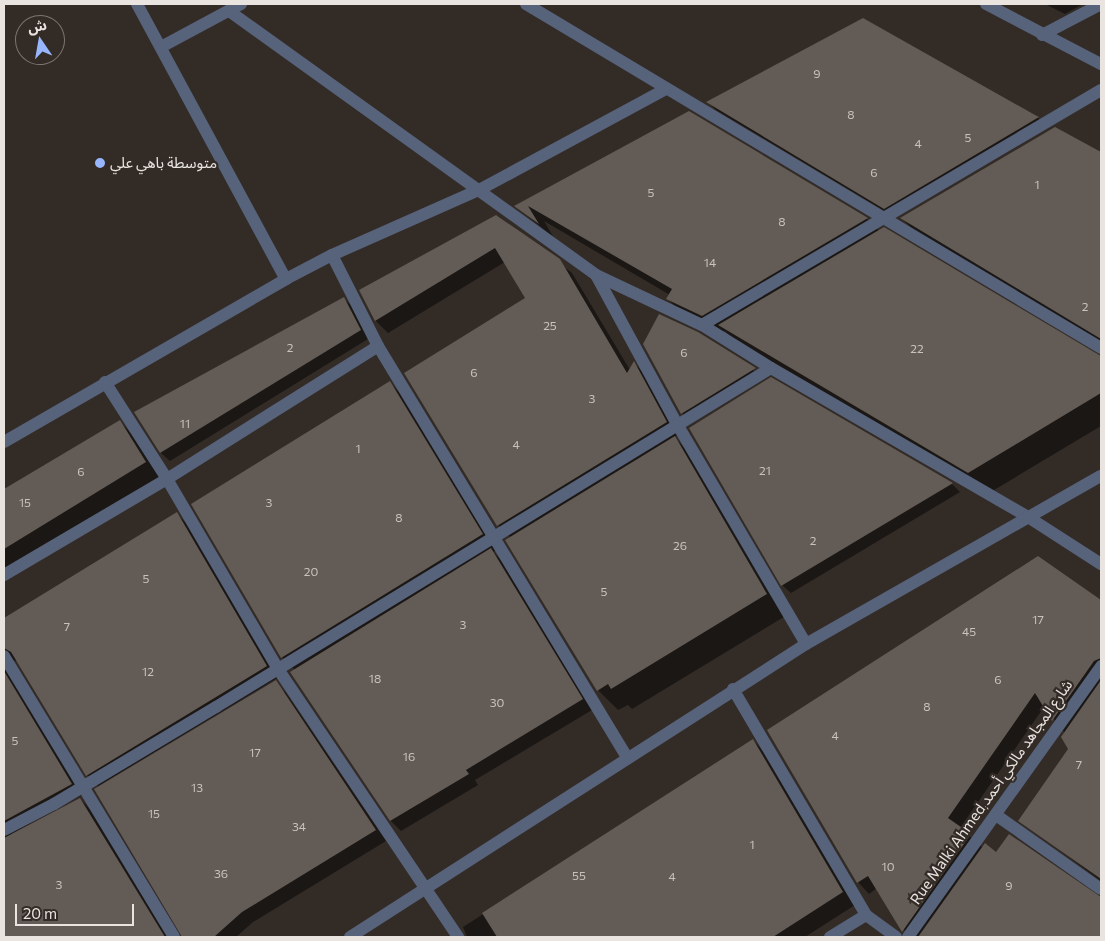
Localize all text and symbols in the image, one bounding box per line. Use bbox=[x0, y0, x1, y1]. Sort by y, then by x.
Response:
north arrow bbox=[15, 15, 65, 65]
text: ش bbox=[26, 16, 48, 36]
house number: 9 bbox=[813, 67, 821, 81]
house number: 8 bbox=[847, 108, 855, 122]
house number: 5 bbox=[965, 131, 971, 145]
house number: 4 bbox=[914, 137, 922, 151]
place label: متوسطة باهي علي bbox=[110, 154, 217, 172]
marker: متوسطة باهي علي bbox=[94, 157, 106, 169]
house number: 6 bbox=[870, 166, 878, 180]
house number: 1 bbox=[1034, 178, 1040, 192]
house number: 5 bbox=[648, 186, 654, 200]
house number: 8 bbox=[778, 215, 786, 229]
house number: 14 bbox=[704, 256, 716, 270]
house number: 2 bbox=[1082, 300, 1088, 314]
house number: 25 bbox=[543, 319, 557, 333]
house number: 2 bbox=[287, 341, 293, 355]
house number: 22 bbox=[910, 342, 924, 356]
house number: 6 bbox=[680, 346, 688, 360]
house number: 6 bbox=[470, 366, 478, 380]
house number: 3 bbox=[589, 392, 595, 406]
house number: 11 bbox=[180, 417, 190, 431]
house number: 4 bbox=[512, 438, 520, 452]
house number: 1 bbox=[355, 442, 361, 456]
house number: 21 bbox=[759, 464, 771, 478]
house number: 6 bbox=[77, 465, 85, 479]
house number: 15 bbox=[19, 496, 31, 510]
house number: 3 bbox=[266, 496, 272, 510]
house number: 8 bbox=[395, 511, 403, 525]
house number: 2 bbox=[810, 534, 816, 548]
house number: 26 bbox=[673, 539, 687, 553]
house number: 20 bbox=[304, 565, 318, 579]
house number: 5 bbox=[143, 572, 149, 586]
house number: 5 bbox=[601, 585, 607, 599]
house number: 17 bbox=[1032, 613, 1044, 627]
house number: 3 bbox=[460, 618, 466, 632]
house number: 7 bbox=[64, 620, 70, 634]
house number: 45 bbox=[962, 625, 976, 639]
house number: 12 bbox=[142, 665, 154, 679]
house number: 18 bbox=[369, 672, 381, 686]
house number: 6 bbox=[994, 673, 1002, 687]
street label: Rue Malki Ahmed,شارع المجاهد مالكي أحمد bbox=[906, 676, 1076, 908]
house number: 30 bbox=[490, 696, 504, 710]
house number: 8 bbox=[923, 700, 931, 714]
house number: 4 bbox=[831, 729, 839, 743]
house number: 5 bbox=[12, 734, 18, 748]
house number: 17 bbox=[249, 746, 261, 760]
house number: 16 bbox=[403, 750, 415, 764]
house number: 7 bbox=[1076, 758, 1082, 772]
house number: 13 bbox=[191, 781, 203, 795]
house number: 15 bbox=[148, 807, 160, 821]
house number: 34 bbox=[292, 820, 306, 834]
house number: 1 bbox=[749, 838, 755, 852]
house number: 10 bbox=[882, 860, 894, 874]
house number: 36 bbox=[214, 867, 228, 881]
house number: 55 bbox=[572, 869, 586, 883]
house number: 4 bbox=[668, 870, 676, 884]
house number: 3 bbox=[56, 878, 62, 892]
house number: 9 bbox=[1005, 879, 1013, 893]
scale bar bbox=[18, 894, 136, 926]
text: 20 m bbox=[23, 904, 57, 922]

